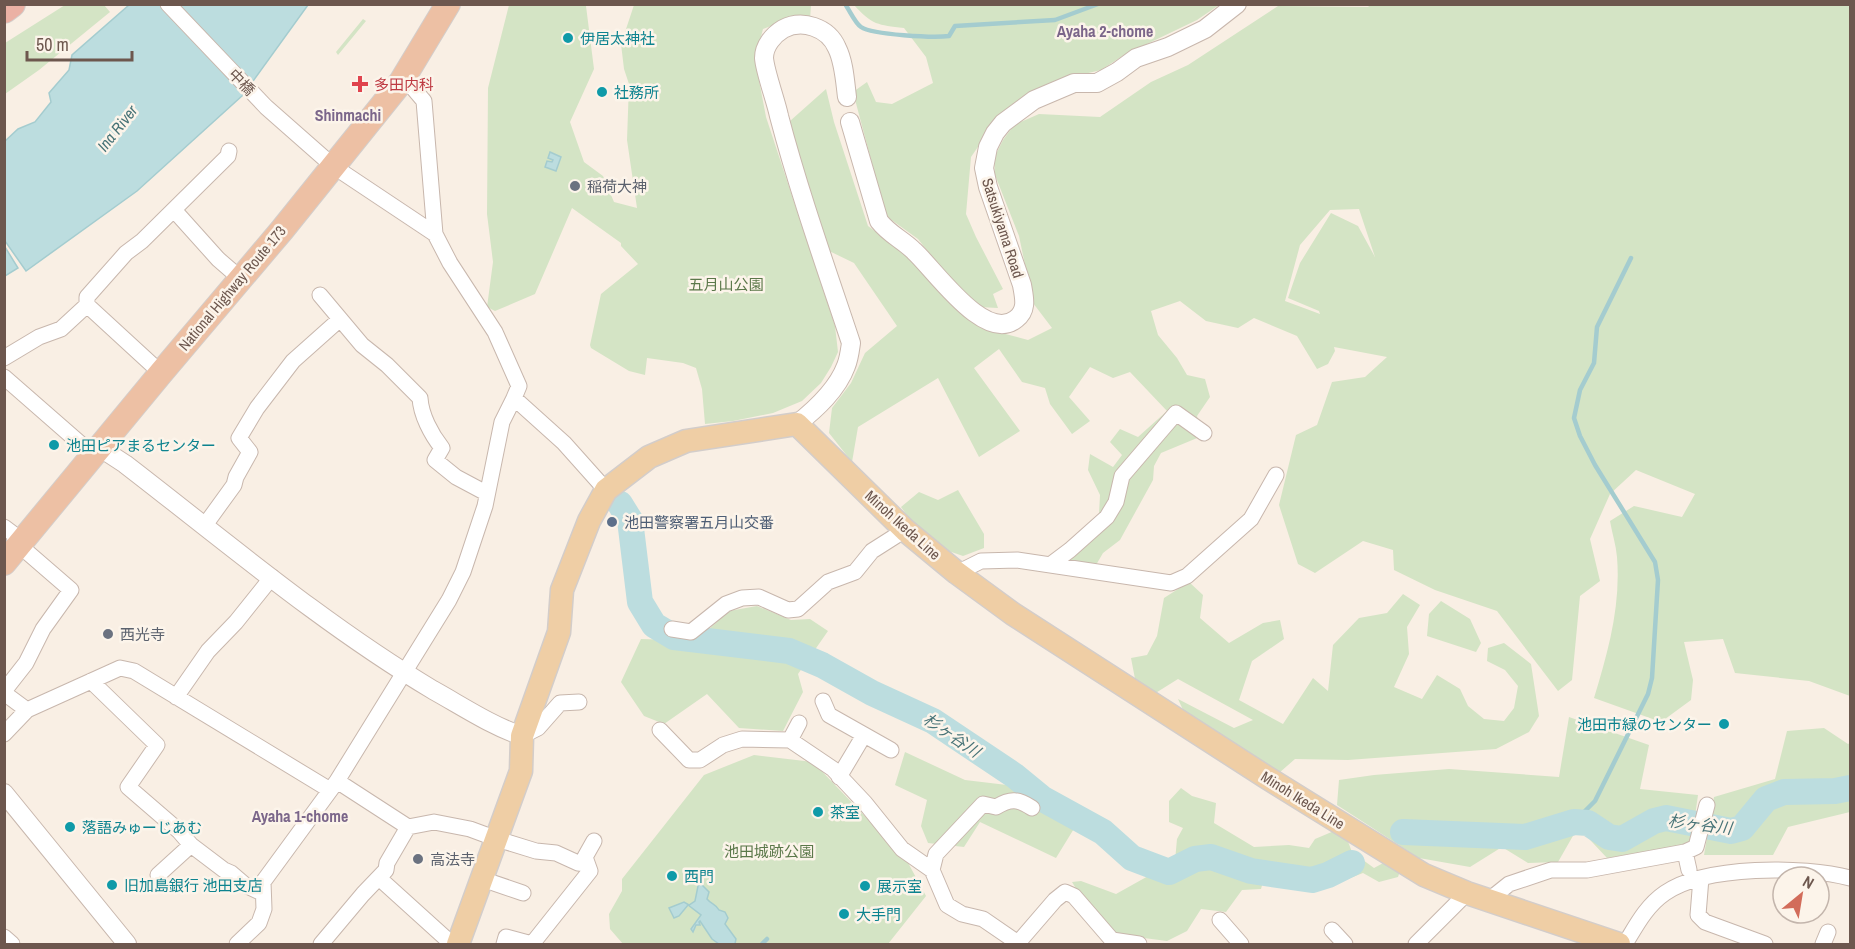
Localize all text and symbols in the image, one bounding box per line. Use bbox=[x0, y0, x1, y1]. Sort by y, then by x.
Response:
district label: Ayaha 2-chome bbox=[1057, 20, 1153, 42]
scale bar bbox=[27, 24, 132, 62]
place label: 伊居太神社 bbox=[580, 28, 655, 49]
marker: 伊居太神社 bbox=[561, 31, 575, 45]
text: 50 m bbox=[36, 32, 69, 57]
street label: 中橋 bbox=[224, 64, 260, 100]
place label: 多田内科 bbox=[374, 74, 434, 95]
marker: 多田内科 bbox=[351, 75, 369, 93]
place label: 社務所 bbox=[614, 82, 659, 103]
marker: 社務所 bbox=[595, 85, 609, 99]
water label: Ina River bbox=[92, 100, 142, 156]
district label: Shinmachi bbox=[315, 104, 381, 126]
street label: Satsukiyama Road bbox=[977, 175, 1029, 281]
place label: 稲荷大神 bbox=[587, 176, 647, 197]
marker: 稲荷大神 bbox=[568, 179, 582, 193]
street label: National Highway Route 173 bbox=[173, 221, 291, 355]
park label: 五月山公園 bbox=[688, 274, 764, 295]
place label: 池田ピアまるセンター bbox=[66, 435, 216, 456]
marker: 池田ピアまるセンター bbox=[47, 438, 61, 452]
street label: Minoh Ikeda Line bbox=[861, 485, 945, 565]
place label: 池田警察署五月山交番 bbox=[624, 512, 774, 533]
marker: 池田警察署五月山交番 bbox=[605, 515, 619, 529]
place label: 西光寺 bbox=[120, 624, 165, 645]
marker: 西光寺 bbox=[101, 627, 115, 641]
water label: 杉ヶ谷川 bbox=[919, 708, 986, 763]
place label: 池田市緑のセンター bbox=[1577, 714, 1712, 735]
marker: 池田市緑のセンター bbox=[1717, 717, 1731, 731]
street label: Minoh Ikeda Line bbox=[1257, 766, 1349, 834]
place label: 茶室 bbox=[830, 802, 860, 823]
district label: Ayaha 1-chome bbox=[252, 805, 348, 827]
marker: 茶室 bbox=[811, 805, 825, 819]
water label: 杉ヶ谷川 bbox=[1667, 809, 1735, 839]
place label: 落語みゅーじあむ bbox=[82, 817, 202, 838]
marker: 落語みゅーじあむ bbox=[63, 820, 77, 834]
park label: 池田城跡公園 bbox=[724, 841, 814, 862]
place label: 高法寺 bbox=[430, 849, 475, 870]
marker: 高法寺 bbox=[411, 852, 425, 866]
north arrow bbox=[1771, 865, 1831, 925]
place label: 西門 bbox=[684, 866, 714, 887]
marker: 西門 bbox=[665, 869, 679, 883]
text: N bbox=[1799, 870, 1818, 894]
place label: 旧加島銀行 池田支店 bbox=[124, 875, 262, 896]
place label: 展示室 bbox=[877, 876, 922, 897]
marker: 旧加島銀行 池田支店 bbox=[105, 878, 119, 892]
marker: 展示室 bbox=[858, 879, 872, 893]
place label: 大手門 bbox=[856, 904, 901, 925]
marker: 大手門 bbox=[837, 907, 851, 921]

